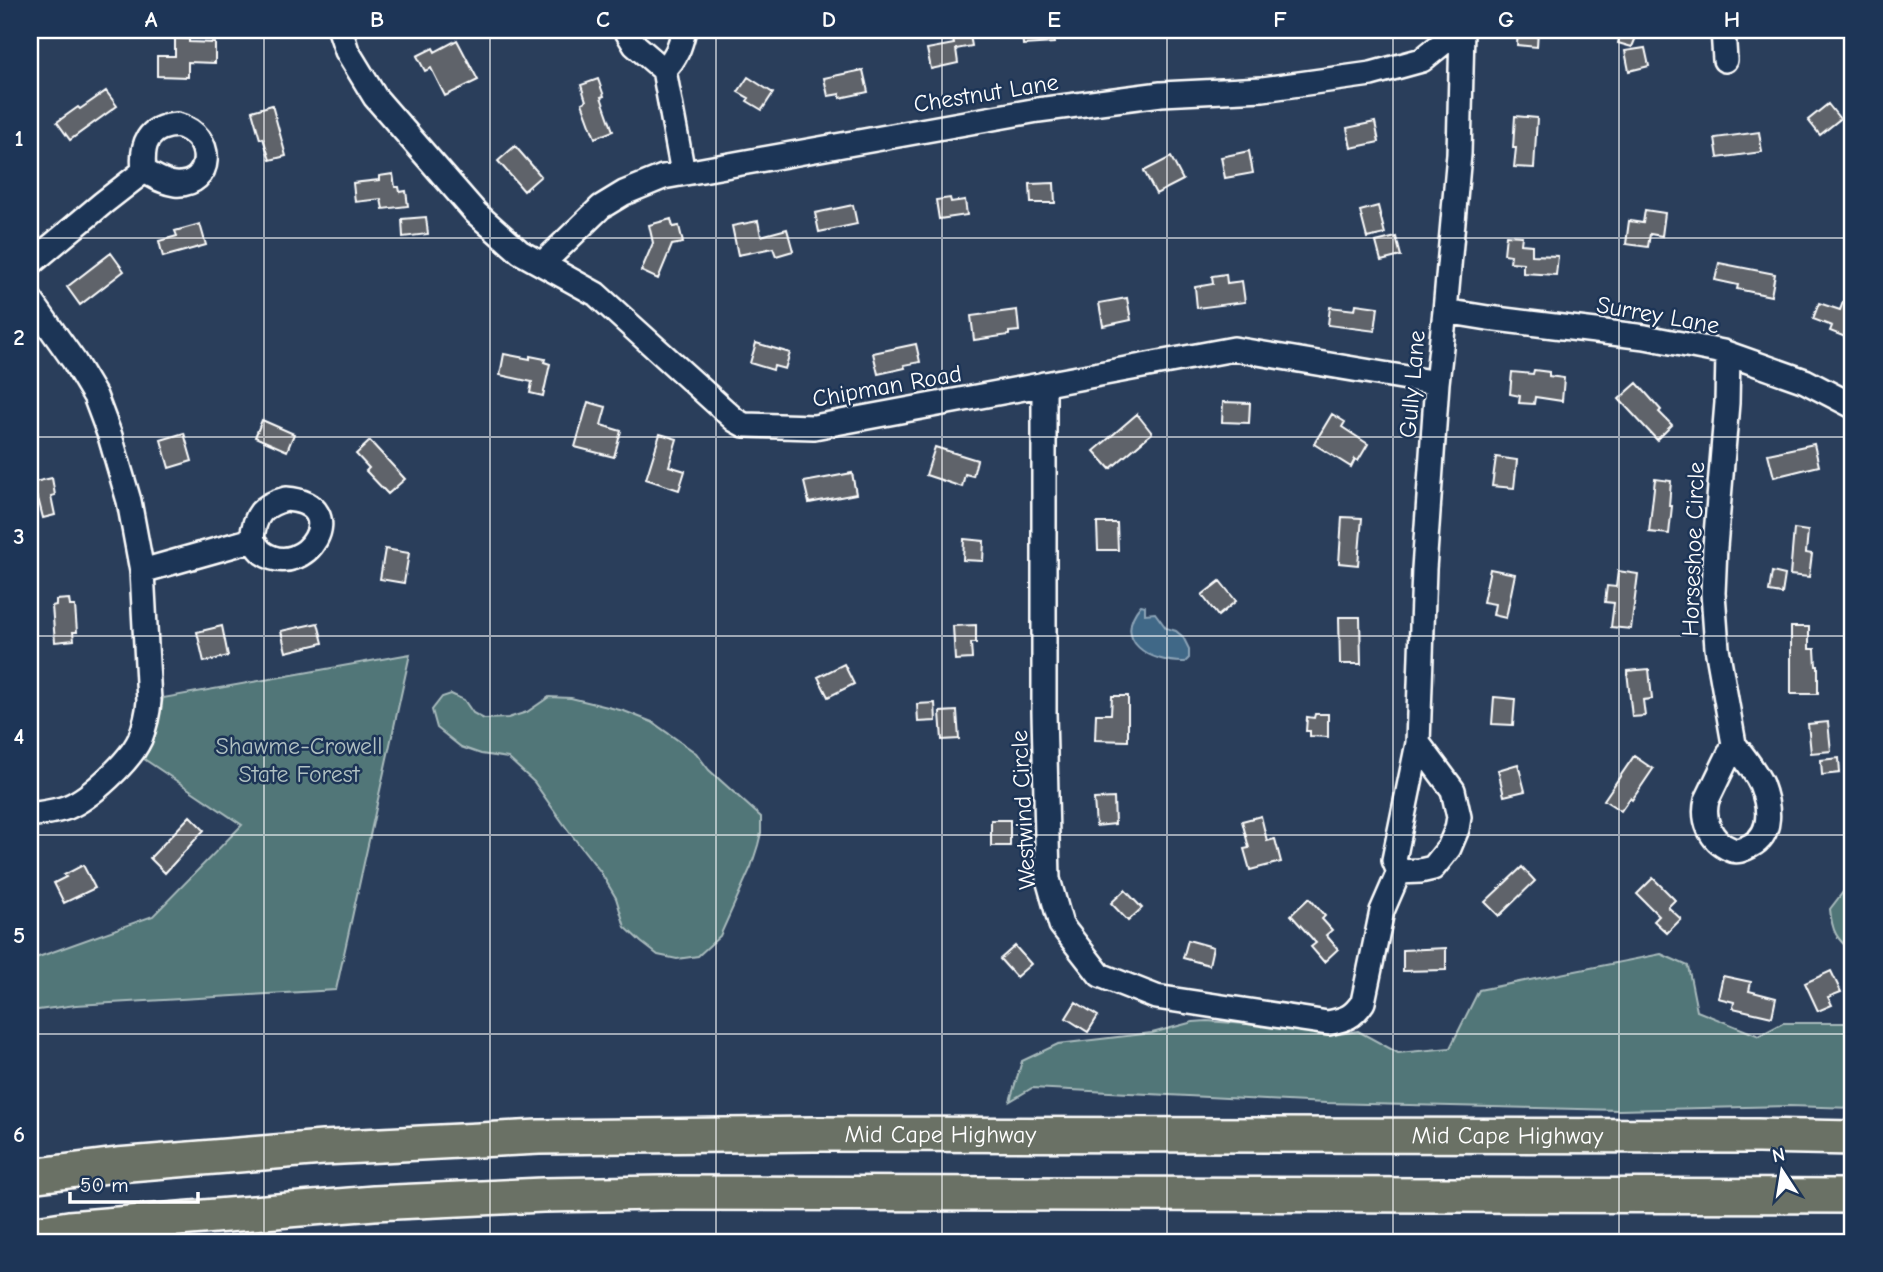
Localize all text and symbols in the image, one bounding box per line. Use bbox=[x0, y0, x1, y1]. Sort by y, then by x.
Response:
text: A bbox=[145, 6, 158, 33]
text: B bbox=[370, 6, 384, 33]
text: C bbox=[596, 6, 610, 33]
text: D bbox=[822, 6, 836, 33]
text: E bbox=[1047, 6, 1061, 33]
text: F bbox=[1273, 6, 1287, 33]
text: G bbox=[1498, 6, 1514, 33]
text: H bbox=[1724, 6, 1740, 33]
street label: Chestnut Lane bbox=[912, 68, 1060, 118]
text: 1 bbox=[14, 125, 24, 152]
street label: Surrey Lane bbox=[1594, 290, 1722, 340]
text: 2 bbox=[13, 324, 25, 351]
street label: Gully Lane bbox=[1393, 329, 1431, 439]
street label: Chipman Road bbox=[810, 359, 964, 413]
street label: Horseshoe Circle bbox=[1676, 461, 1710, 637]
text: 3 bbox=[13, 523, 25, 550]
text: 4 bbox=[14, 723, 25, 750]
street label: Westwind Circle bbox=[1005, 730, 1041, 890]
park label: Shawme-Crowell State Forest bbox=[215, 732, 383, 788]
text: 5 bbox=[13, 922, 25, 949]
street label: Mid Cape Highway bbox=[844, 1120, 1036, 1148]
text: 6 bbox=[13, 1121, 25, 1148]
street label: Mid Cape Highway bbox=[1411, 1121, 1603, 1150]
north arrow bbox=[1746, 1136, 1816, 1206]
text: N bbox=[1770, 1143, 1787, 1167]
scale bar bbox=[70, 1160, 198, 1204]
text: 50 m bbox=[80, 1173, 129, 1197]

